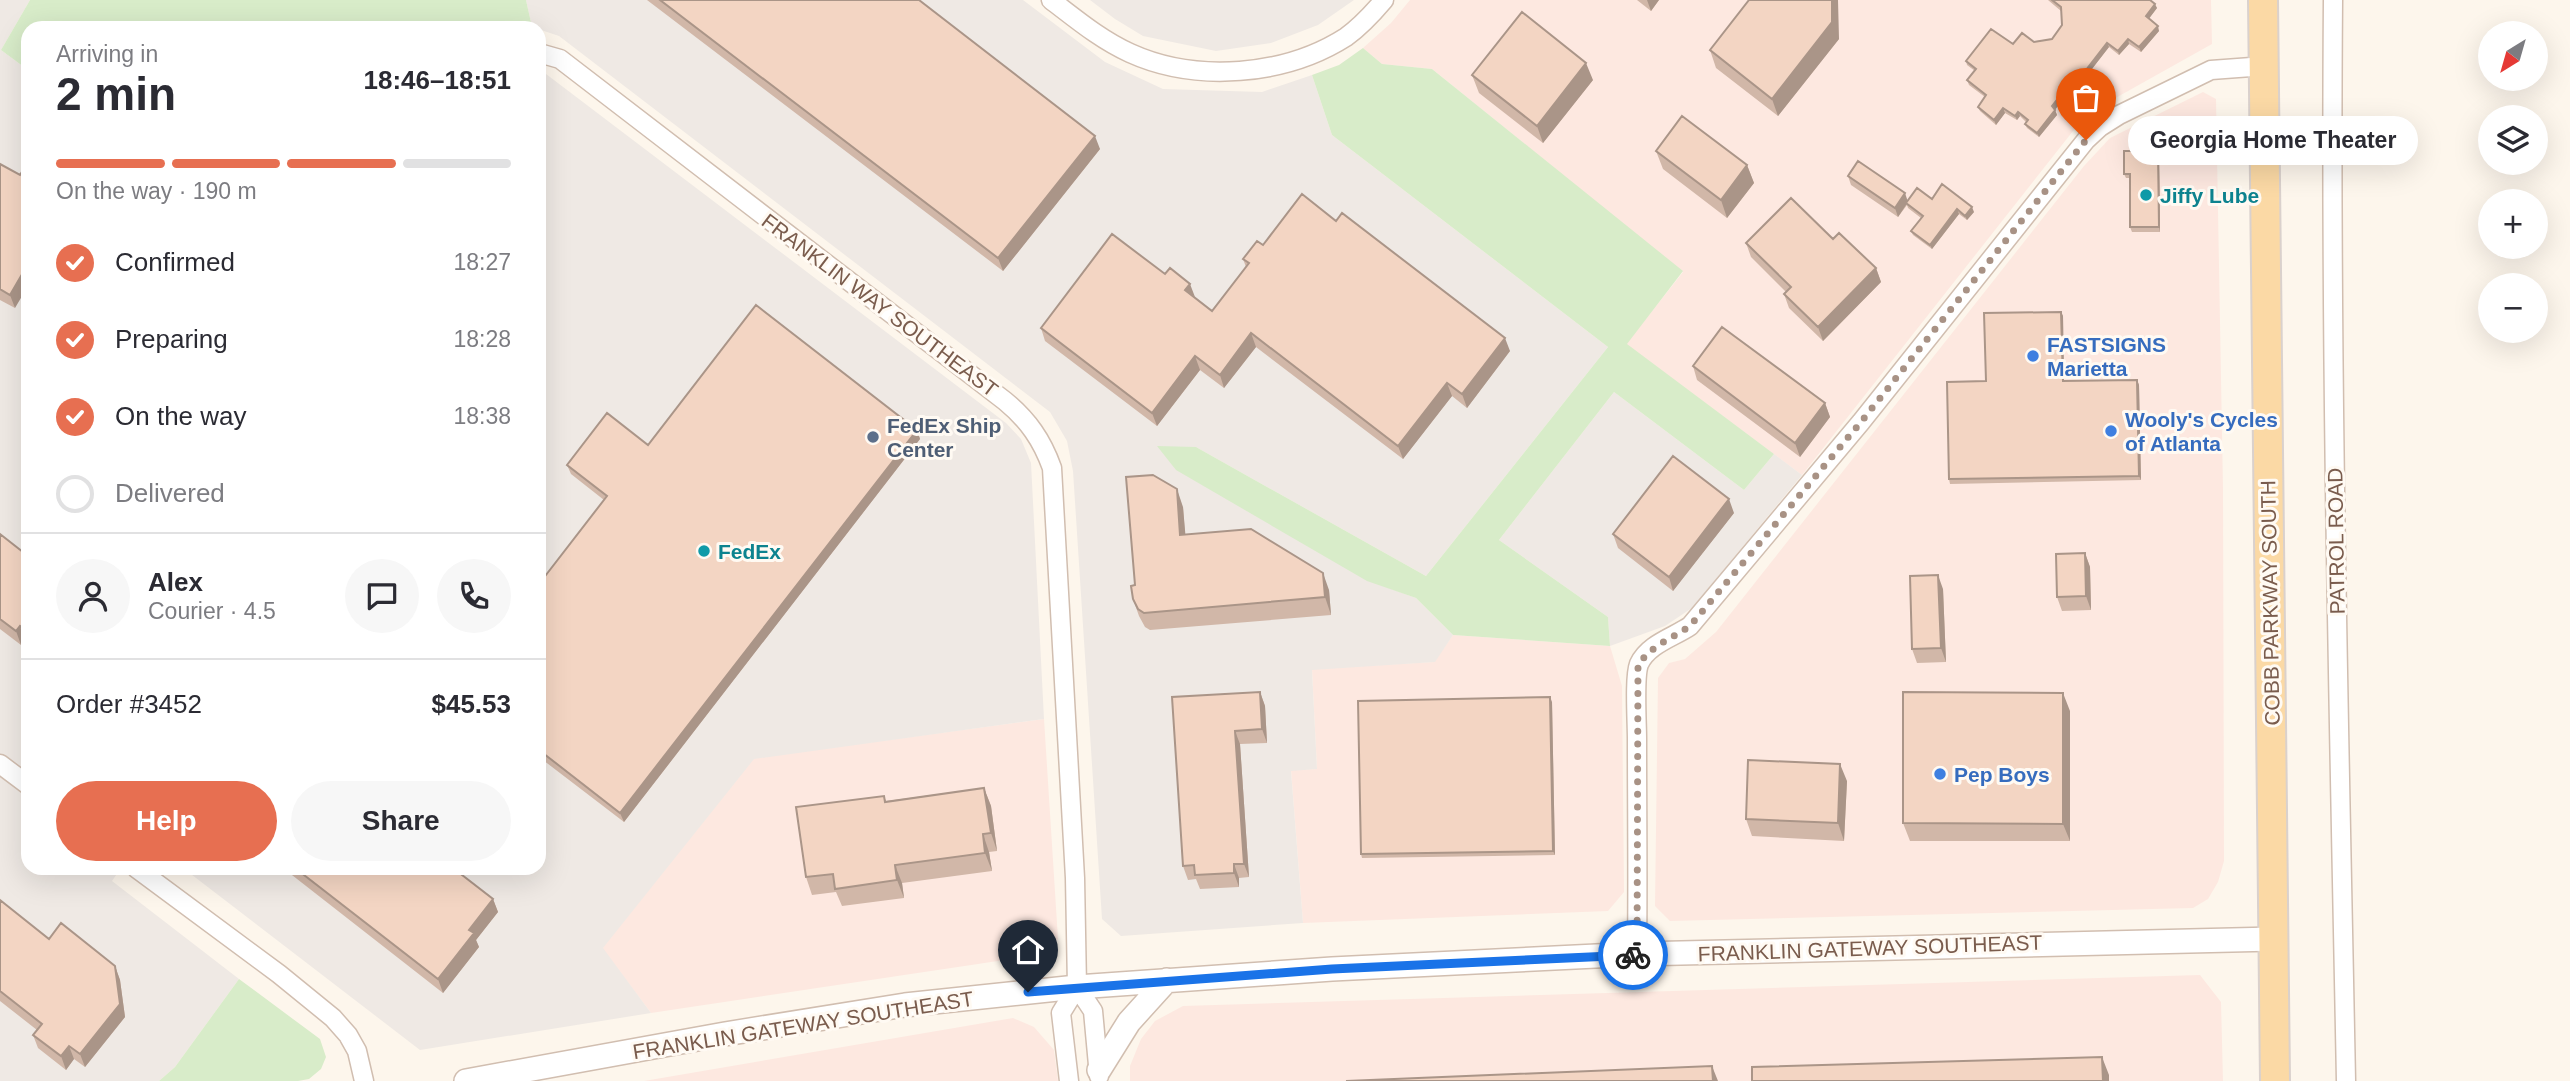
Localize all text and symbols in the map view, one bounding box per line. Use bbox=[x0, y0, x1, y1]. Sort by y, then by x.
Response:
north arrow bbox=[2478, 21, 2548, 91]
map controls bbox=[2478, 21, 2548, 343]
text: Arriving in bbox=[56, 41, 158, 67]
text: 18:46–18:51 bbox=[364, 65, 511, 95]
text: 2 min bbox=[56, 68, 176, 120]
pin bbox=[2056, 68, 2116, 140]
icon: bag bbox=[2067, 79, 2105, 117]
button: layers bbox=[2478, 105, 2548, 175]
callout: Georgia Home Theater bbox=[2128, 116, 2418, 164]
text: Georgia Home Theater bbox=[2150, 127, 2396, 153]
text: On the way · 190 m bbox=[56, 178, 257, 204]
place label: Jiffy Lube bbox=[2160, 184, 2259, 207]
marker: Jiffy Lube bbox=[2138, 187, 2154, 203]
button: + bbox=[2478, 189, 2548, 259]
street label: FRANKLIN WAY SOUTHEAST bbox=[758, 209, 1002, 401]
icon: check bbox=[56, 244, 94, 282]
text: Confirmed bbox=[115, 247, 235, 277]
text: 18:27 bbox=[453, 249, 511, 275]
button: − bbox=[2478, 273, 2548, 343]
icon: check bbox=[56, 321, 94, 359]
text: Preparing bbox=[115, 324, 228, 354]
text: 18:28 bbox=[453, 326, 511, 352]
place label: FASTSIGNS Marietta bbox=[2047, 333, 2166, 380]
marker: FASTSIGNS Marietta bbox=[2025, 348, 2041, 364]
icon: check bbox=[56, 398, 94, 436]
text: On the way bbox=[115, 401, 247, 431]
text: 18:38 bbox=[453, 403, 511, 429]
place label: Wooly's Cycles of Atlanta bbox=[2125, 408, 2278, 455]
place label: FedEx Ship Center bbox=[887, 414, 1001, 461]
marker: Wooly's Cycles of Atlanta bbox=[2103, 423, 2119, 439]
marker: FedEx Ship Center bbox=[865, 429, 881, 445]
street label: PATROL ROAD bbox=[2323, 467, 2349, 615]
text: Delivered bbox=[115, 478, 225, 508]
street label: COBB PARKWAY SOUTH bbox=[2256, 480, 2284, 726]
place label: FedEx bbox=[718, 540, 781, 563]
marker: FedEx bbox=[696, 543, 712, 559]
button: person bbox=[56, 559, 130, 633]
button: chat bbox=[345, 559, 419, 633]
button: phone bbox=[437, 559, 511, 633]
text: Alex bbox=[148, 567, 203, 597]
text: Courier · 4.5 bbox=[148, 598, 276, 624]
text: Order #3452 bbox=[56, 689, 202, 719]
text: $45.53 bbox=[431, 689, 511, 719]
place label: Pep Boys bbox=[1954, 763, 2050, 786]
marker: Pep Boys bbox=[1932, 766, 1948, 782]
button: Help bbox=[56, 781, 277, 861]
button: Share bbox=[291, 781, 511, 861]
pin bbox=[998, 920, 1058, 992]
courier bbox=[1598, 920, 1668, 990]
street label: FRANKLIN GATEWAY SOUTHEAST bbox=[1697, 930, 2043, 966]
icon: home bbox=[1009, 931, 1047, 969]
icon: bike bbox=[1614, 936, 1652, 974]
street label: FRANKLIN GATEWAY SOUTHEAST bbox=[631, 987, 975, 1063]

